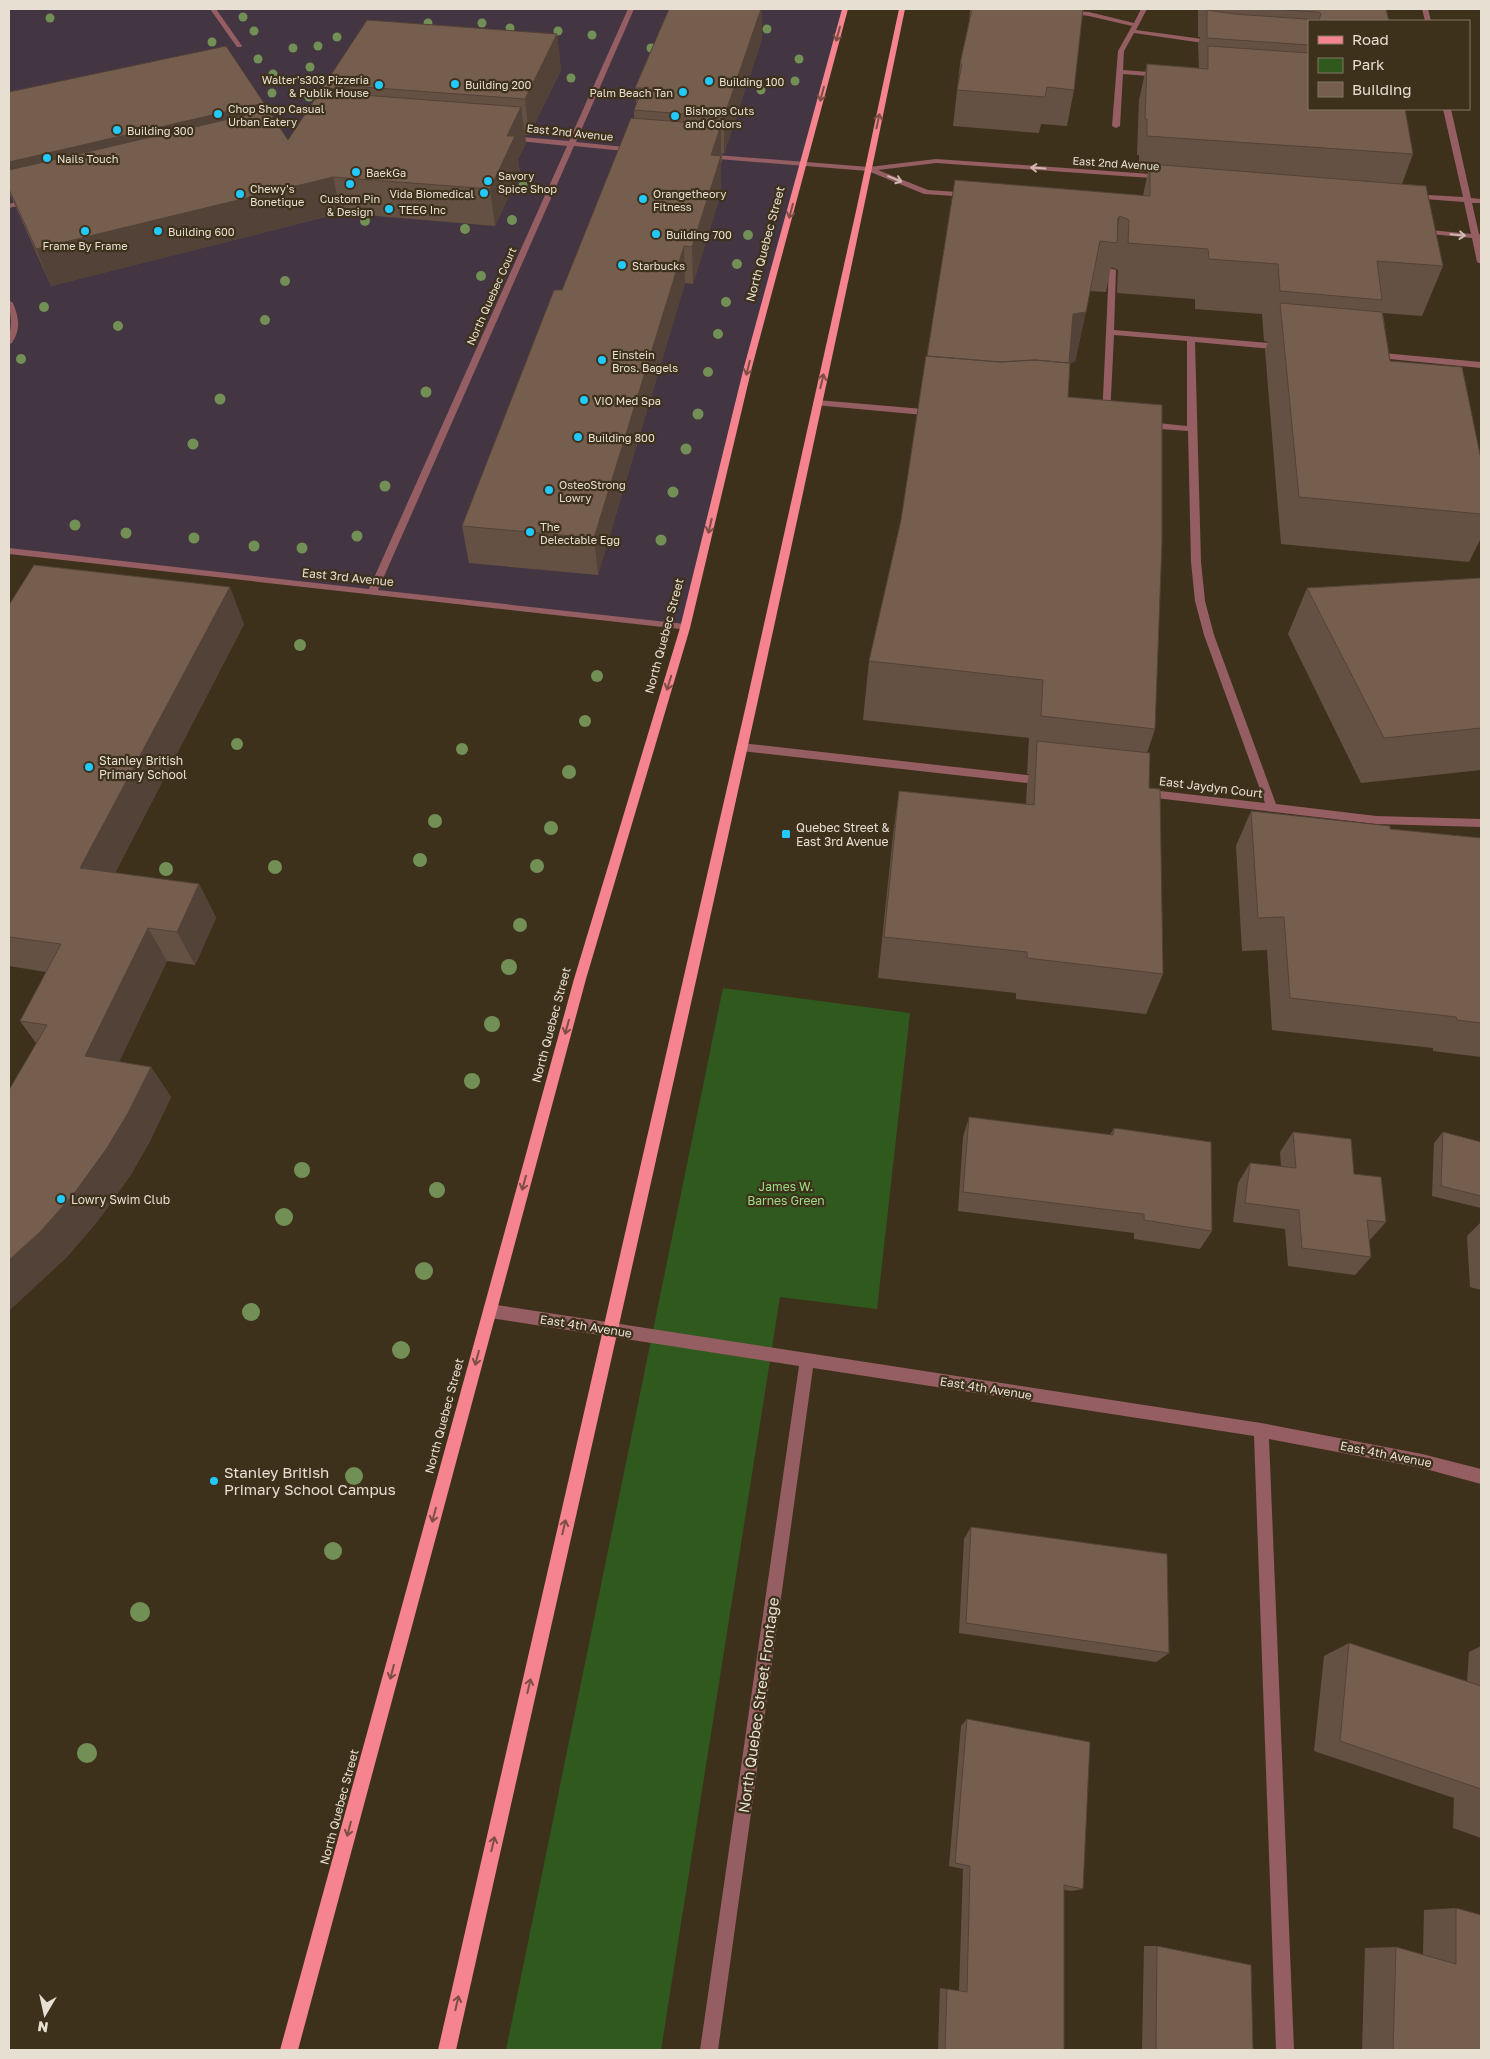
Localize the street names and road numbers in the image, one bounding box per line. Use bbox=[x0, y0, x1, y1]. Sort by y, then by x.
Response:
street label: East 2nd Avenue bbox=[526, 121, 614, 143]
street label: East 2nd Avenue bbox=[1072, 153, 1160, 173]
street label: North Quebec Street bbox=[742, 184, 788, 303]
street label: North Quebec Court bbox=[463, 245, 519, 347]
street label: East 3rd Avenue bbox=[301, 565, 395, 589]
street label: North Quebec Street bbox=[641, 576, 687, 695]
street label: East Jaydyn Court bbox=[1158, 773, 1264, 801]
street label: North Quebec Street bbox=[528, 965, 574, 1084]
street label: East 4th Avenue bbox=[539, 1311, 633, 1341]
street label: North Quebec Street bbox=[421, 1356, 467, 1475]
street label: East 4th Avenue bbox=[939, 1373, 1033, 1403]
street label: East 4th Avenue bbox=[1339, 1438, 1433, 1470]
street label: North Quebec Street Frontage bbox=[734, 1596, 782, 1814]
street label: North Quebec Street bbox=[316, 1747, 362, 1866]

